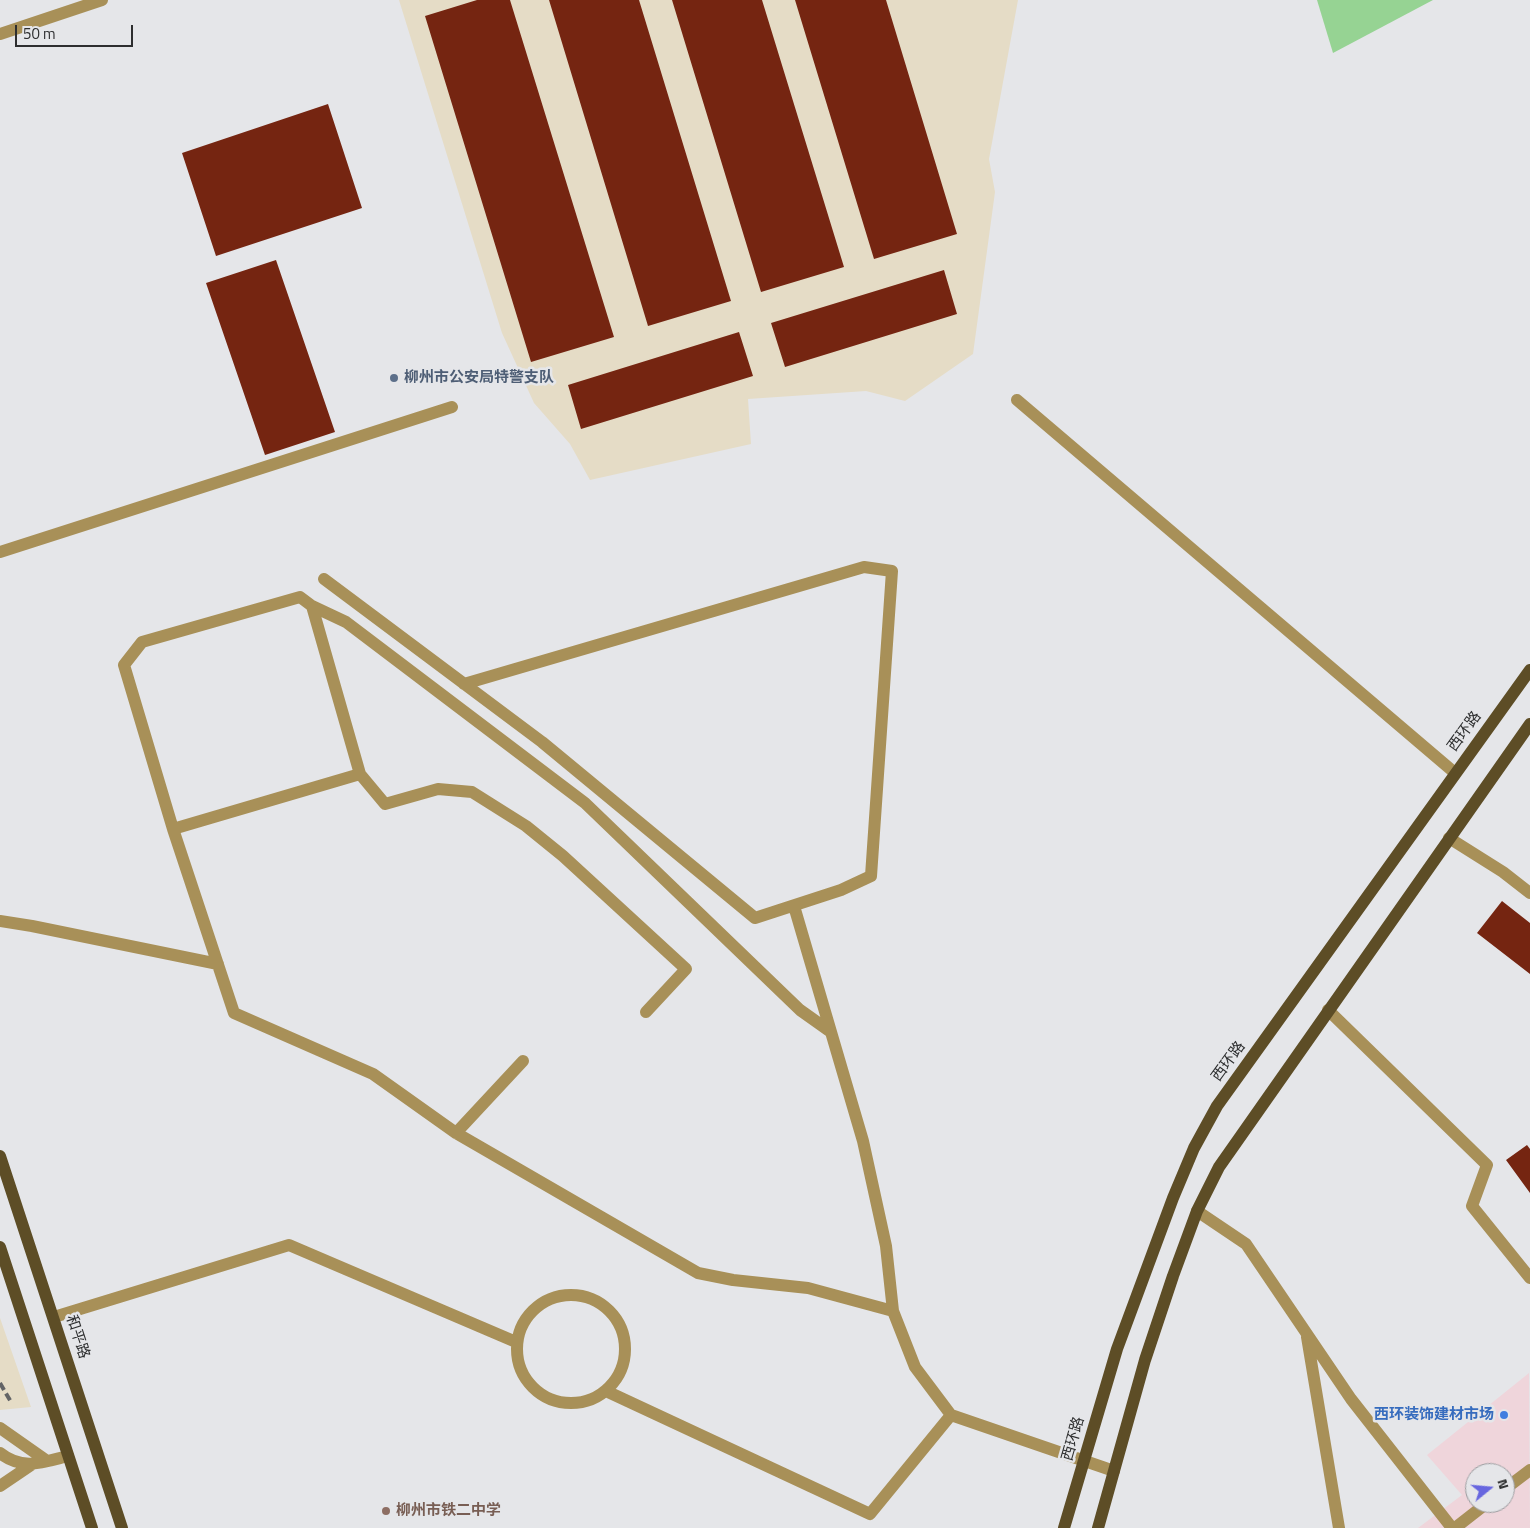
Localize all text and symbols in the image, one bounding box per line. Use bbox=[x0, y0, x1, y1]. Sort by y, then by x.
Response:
scale bar bbox=[18, 15, 135, 47]
text: 50 m bbox=[23, 22, 56, 45]
place label: 柳州市公安局特警支队 bbox=[404, 369, 554, 387]
marker: 柳州市公安局特警支队 bbox=[388, 372, 400, 384]
street label: 西环路 bbox=[1444, 709, 1486, 755]
street label: 西环路 bbox=[1208, 1039, 1250, 1085]
street label: 和平路 bbox=[61, 1313, 93, 1361]
place label: 西环装饰建材市场 bbox=[1374, 1406, 1494, 1424]
marker: 西环装饰建材市场 bbox=[1498, 1409, 1510, 1421]
street label: 西环路 bbox=[1059, 1415, 1089, 1463]
north arrow bbox=[1465, 1463, 1515, 1513]
text: N bbox=[1492, 1476, 1515, 1491]
place label: 柳州市铁二中学 bbox=[396, 1502, 501, 1520]
marker: 柳州市铁二中学 bbox=[380, 1505, 392, 1517]

